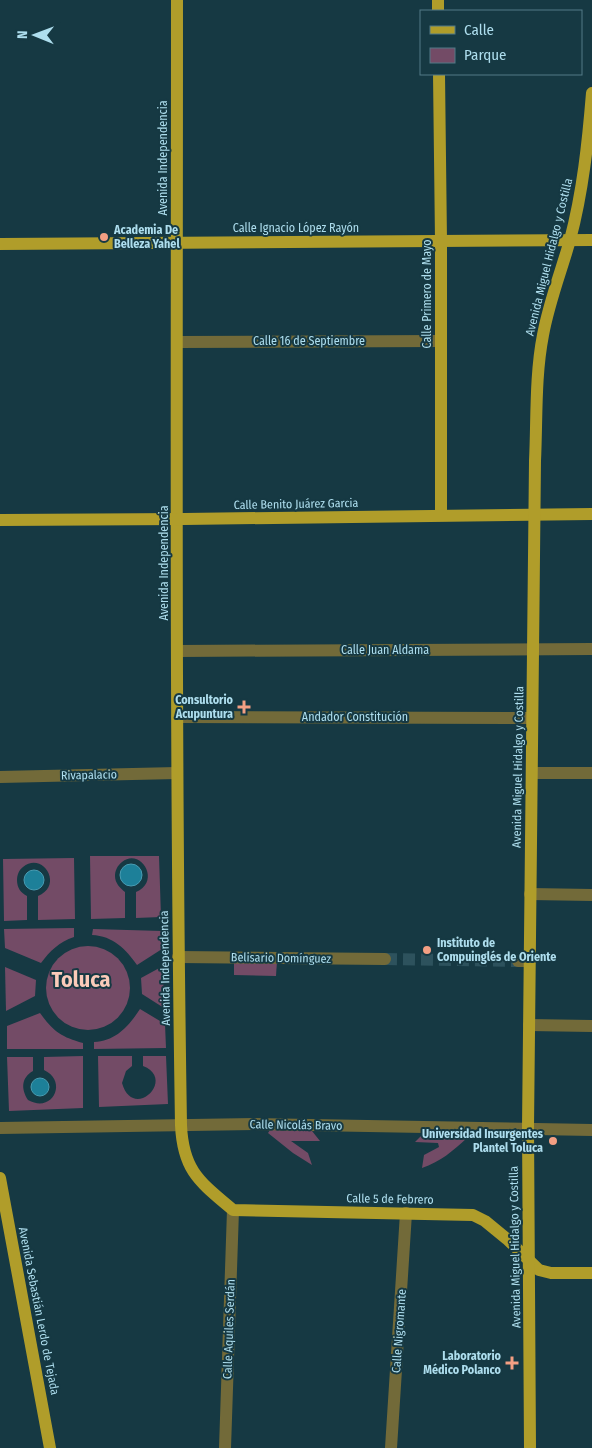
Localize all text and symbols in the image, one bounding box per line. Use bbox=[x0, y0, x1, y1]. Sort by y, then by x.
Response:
north arrow bbox=[10, 10, 60, 60]
legend bbox=[420, 10, 582, 75]
text: Calle bbox=[464, 21, 494, 39]
text: N bbox=[14, 30, 31, 39]
text: Parque bbox=[464, 46, 507, 64]
street label: Avenida Independencia bbox=[156, 100, 170, 216]
street label: Avenida Miguel Hidalgo y Costilla bbox=[523, 177, 575, 337]
street label: Calle Ignacio López Rayón bbox=[233, 221, 359, 235]
place label: Academia De Belleza Yahel bbox=[113, 223, 180, 251]
marker: Academia De Belleza Yahel bbox=[98, 231, 110, 243]
street label: Calle Primero de Mayo bbox=[420, 239, 434, 349]
street label: Calle 16 de Septiembre bbox=[253, 334, 365, 348]
street label: Calle Benito Juárez Garcia bbox=[233, 496, 359, 512]
street label: Avenida Independencia bbox=[157, 505, 171, 621]
street label: Calle Juan Aldama bbox=[341, 643, 429, 657]
street label: Avenida Miguel Hidalgo y Costilla bbox=[510, 686, 526, 848]
place label: Consultorio Acupuntura bbox=[175, 693, 234, 721]
marker: Consultorio Acupuntura bbox=[237, 700, 251, 714]
street label: Andador Constitución bbox=[302, 710, 408, 724]
street label: Rivapalacio bbox=[61, 768, 117, 782]
street label: Avenida Independencia bbox=[157, 910, 173, 1026]
place label: Instituto de Compuinglés de Oriente bbox=[437, 936, 556, 964]
marker: Instituto de Compuinglés de Oriente bbox=[421, 944, 433, 956]
street label: Belisario Domínguez bbox=[231, 950, 331, 966]
district label: Toluca bbox=[51, 966, 111, 993]
street label: Calle Nicolás Bravo bbox=[249, 1117, 343, 1133]
place label: Universidad Insurgentes Plantel Toluca bbox=[422, 1127, 544, 1155]
marker: Universidad Insurgentes Plantel Toluca bbox=[547, 1135, 559, 1147]
street label: Avenida Miguel Hidalgo y Costilla bbox=[507, 1166, 523, 1328]
street label: Calle 5 de Febrero bbox=[346, 1191, 434, 1207]
street label: Avenida Sebastián Lerdo de Tejada bbox=[16, 1226, 62, 1396]
street label: Calle Aquiles Serdán bbox=[220, 1279, 238, 1379]
street label: Calle Nigromante bbox=[389, 1289, 409, 1373]
place label: Laboratorio Médico Polanco bbox=[423, 1349, 502, 1377]
marker: Laboratorio Médico Polanco bbox=[505, 1356, 519, 1370]

